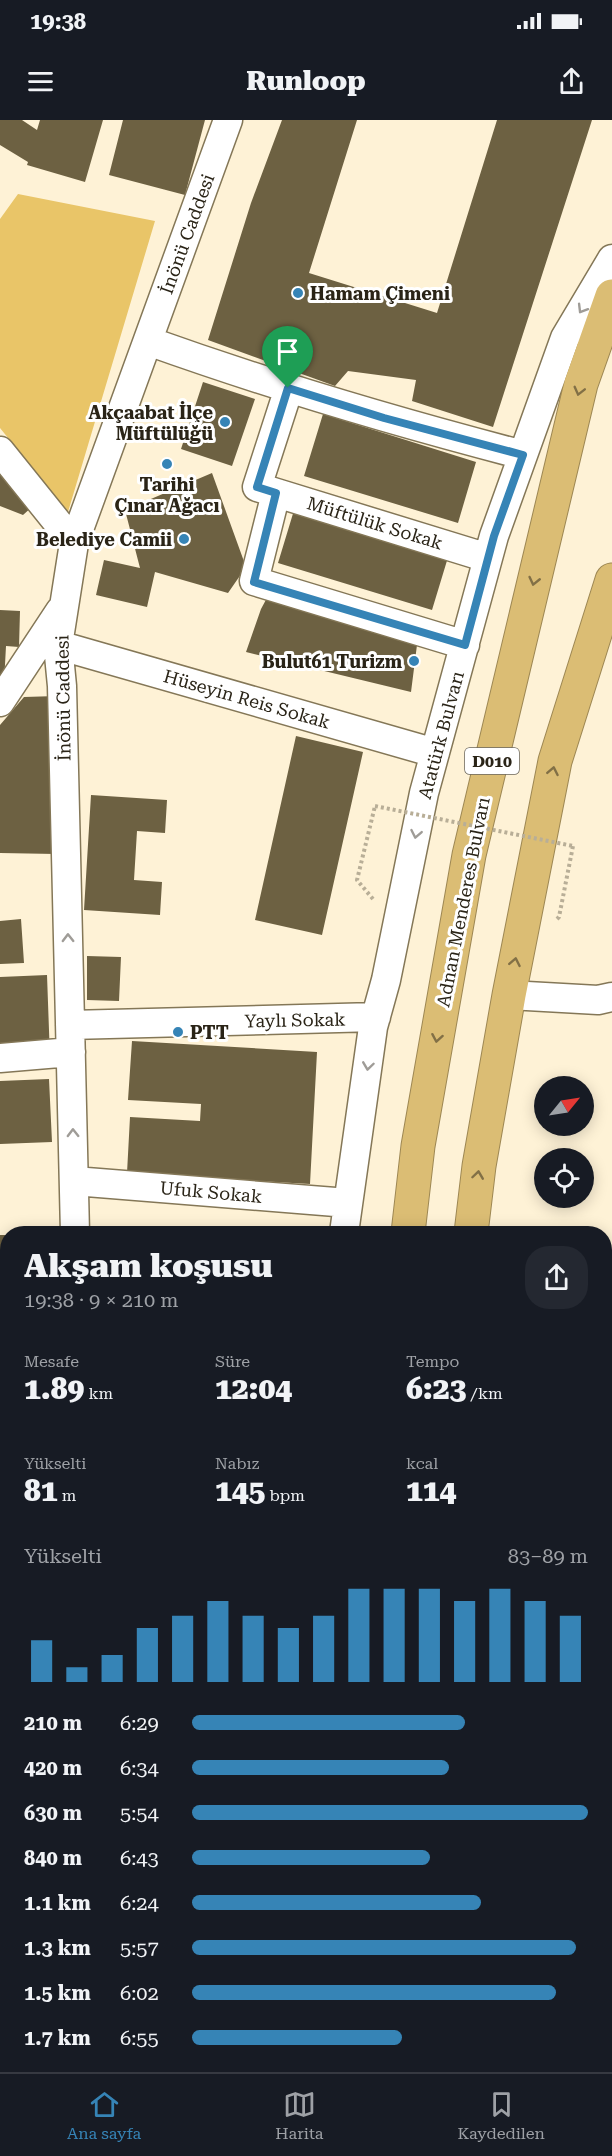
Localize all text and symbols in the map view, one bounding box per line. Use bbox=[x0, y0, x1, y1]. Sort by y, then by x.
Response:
text: 19:38 bbox=[30, 9, 86, 34]
icon: menu bbox=[24, 65, 57, 98]
text: Runloop bbox=[246, 65, 366, 97]
icon: share bbox=[555, 65, 588, 98]
street label: İnönü Caddesi bbox=[156, 171, 219, 297]
place label: Hamam Çimeni bbox=[310, 283, 450, 304]
marker: Hamam Çimeni bbox=[291, 286, 305, 300]
one-way arrow bbox=[578, 303, 589, 313]
pin bbox=[262, 326, 313, 388]
icon: arrive bbox=[271, 335, 304, 368]
one-way arrow bbox=[574, 386, 587, 396]
place label: Akçaabat İlçe Müftülüğü bbox=[88, 401, 213, 444]
marker: Akçaabat İlçe Müftülüğü bbox=[218, 415, 232, 429]
marker: Tarihi Çınar Ağacı bbox=[160, 457, 174, 471]
place label: Tarihi Çınar Ağacı bbox=[115, 474, 219, 516]
street label: Müftülük Sokak bbox=[305, 492, 445, 554]
place label: Belediye Camii bbox=[36, 529, 172, 550]
marker: Belediye Camii bbox=[177, 532, 191, 546]
one-way arrow bbox=[529, 576, 542, 586]
street label: İnönü Caddesi bbox=[51, 634, 75, 761]
place label: Bulut61 Turizm bbox=[262, 651, 403, 672]
marker: Bulut61 Turizm bbox=[407, 654, 421, 668]
street label: Hüseyin Reis Sokak bbox=[161, 665, 333, 733]
street label: Atatürk Bulvarı bbox=[414, 669, 468, 801]
road number: D010 bbox=[465, 748, 519, 774]
one-way arrow bbox=[546, 766, 559, 776]
street label: Adnan Menderes Bulvarı bbox=[432, 795, 494, 1009]
one-way arrow bbox=[410, 829, 423, 839]
one-way arrow bbox=[62, 933, 75, 942]
one-way arrow bbox=[508, 957, 521, 967]
street label: Yaylı Sokak bbox=[244, 1009, 346, 1031]
place label: PTT bbox=[190, 1022, 229, 1043]
marker: PTT bbox=[171, 1025, 185, 1039]
one-way arrow bbox=[431, 1033, 444, 1043]
one-way arrow bbox=[362, 1061, 374, 1070]
north arrow bbox=[534, 1076, 594, 1136]
map controls bbox=[534, 1076, 594, 1208]
one-way arrow bbox=[66, 1128, 79, 1137]
button: locate bbox=[534, 1148, 594, 1208]
one-way arrow bbox=[472, 1170, 484, 1180]
street label: Ufuk Sokak bbox=[159, 1177, 263, 1207]
text: Akşam koşusu bbox=[24, 1246, 272, 1285]
button: share bbox=[525, 1246, 588, 1309]
text: 19:38 · 9 × 210 m bbox=[24, 1288, 179, 1312]
text: Mesafe bbox=[24, 1352, 79, 1371]
text: Süre bbox=[215, 1352, 250, 1371]
text: Tempo bbox=[406, 1352, 459, 1371]
text: 1.89 bbox=[24, 1371, 84, 1406]
text: 12:04 bbox=[215, 1371, 292, 1406]
text: 6:23 bbox=[406, 1371, 466, 1406]
text: km bbox=[84, 1384, 113, 1403]
text: /km bbox=[466, 1384, 503, 1403]
text: Yükselti bbox=[24, 1454, 86, 1473]
text: Nabız bbox=[215, 1454, 259, 1473]
text: kcal bbox=[406, 1454, 438, 1473]
text: 81 bbox=[24, 1473, 58, 1508]
text: 145 bbox=[215, 1473, 265, 1508]
text: 114 bbox=[406, 1473, 456, 1508]
text: m bbox=[58, 1486, 76, 1505]
text: bpm bbox=[265, 1486, 305, 1505]
text: Yükselti bbox=[24, 1544, 102, 1568]
text: 83–89 m bbox=[508, 1544, 588, 1568]
text: 210 m bbox=[24, 1711, 82, 1735]
text: 6:29 bbox=[120, 1711, 159, 1735]
text: 420 m bbox=[24, 1756, 82, 1780]
text: 6:34 bbox=[120, 1756, 159, 1780]
text: 630 m bbox=[24, 1801, 82, 1825]
text: 5:54 bbox=[120, 1801, 159, 1825]
text: 840 m bbox=[24, 1846, 82, 1870]
text: 6:43 bbox=[120, 1846, 159, 1870]
text: 1.1 km bbox=[24, 1891, 91, 1915]
text: 6:24 bbox=[120, 1891, 159, 1915]
text: 1.3 km bbox=[24, 1936, 91, 1960]
text: 5:57 bbox=[120, 1936, 159, 1960]
text: 1.5 km bbox=[24, 1981, 91, 2005]
text: 6:02 bbox=[120, 1981, 159, 2005]
text: 1.7 km bbox=[24, 2026, 91, 2050]
text: 6:55 bbox=[120, 2026, 159, 2050]
tab: Ana sayfa bbox=[67, 2088, 141, 2143]
tab: Harita bbox=[275, 2088, 323, 2143]
tab: Kaydedilen bbox=[458, 2088, 545, 2143]

